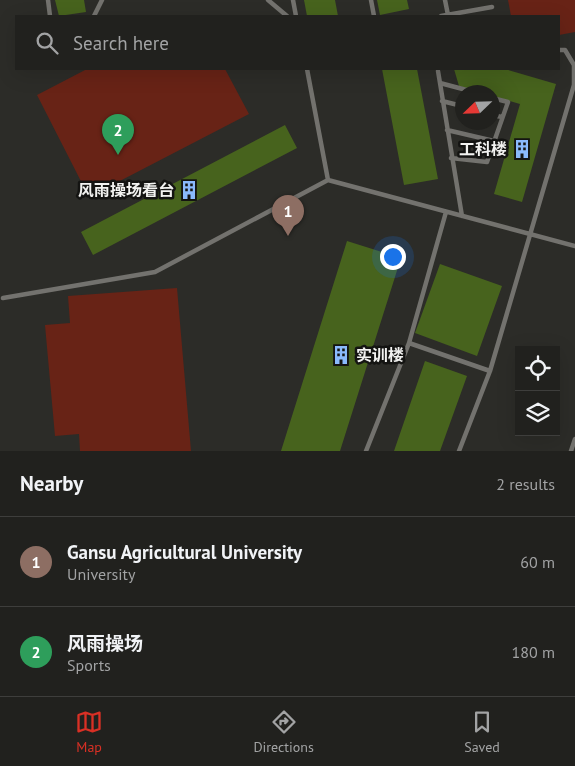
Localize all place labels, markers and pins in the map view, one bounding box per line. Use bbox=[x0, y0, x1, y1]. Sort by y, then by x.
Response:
pin: 2 bbox=[102, 114, 134, 155]
building icon: 工科楼 bbox=[511, 138, 533, 160]
place label: 工科楼 bbox=[459, 139, 507, 159]
building icon: 风雨操场看台 bbox=[178, 179, 200, 201]
place label: 风雨操场看台 bbox=[78, 180, 174, 200]
pin: 1 bbox=[272, 195, 304, 236]
building icon: 实训楼 bbox=[330, 344, 352, 366]
place label: 实训楼 bbox=[356, 345, 404, 365]

